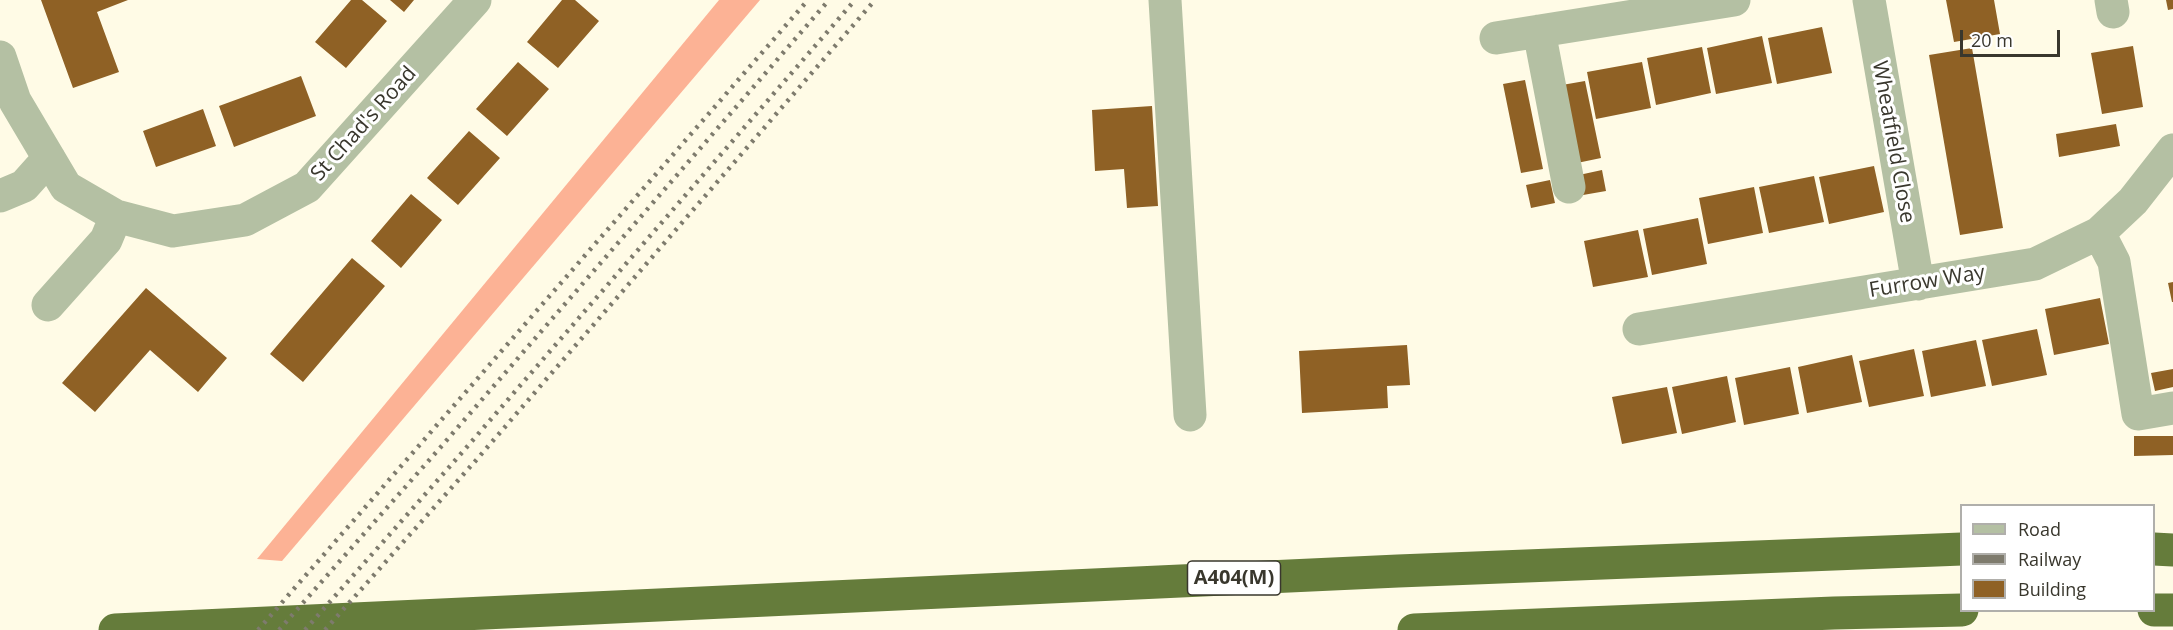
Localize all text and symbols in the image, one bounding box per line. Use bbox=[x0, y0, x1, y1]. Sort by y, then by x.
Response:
scale bar bbox=[1963, 18, 2064, 56]
text: 20 m bbox=[1971, 28, 2013, 52]
street label: Wheatfield Close bbox=[1866, 59, 1920, 225]
street label: St Chad's Road bbox=[306, 62, 422, 186]
street label: Furrow Way bbox=[1867, 260, 1987, 304]
legend bbox=[1960, 504, 2155, 612]
text: Road bbox=[2018, 517, 2061, 541]
text: Railway bbox=[2018, 547, 2081, 571]
road number: A404(M) bbox=[1188, 561, 1280, 595]
text: Building bbox=[2018, 577, 2086, 601]

